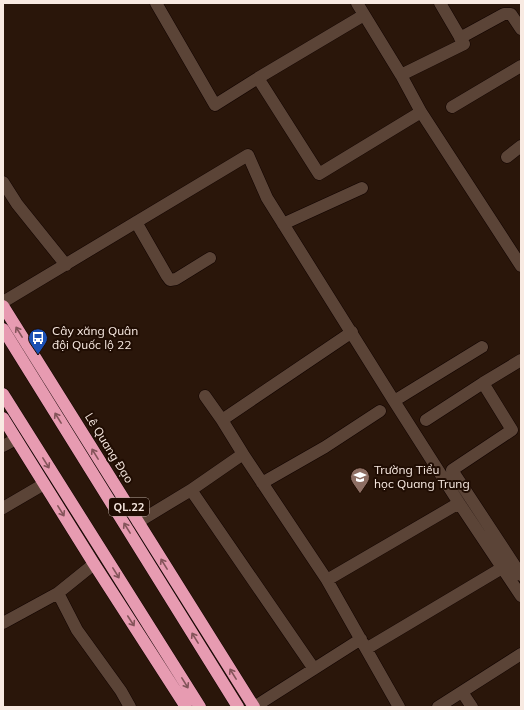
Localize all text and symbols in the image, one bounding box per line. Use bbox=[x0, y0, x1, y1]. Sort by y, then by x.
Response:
place label: Cây xăng Quân đội Quốc lộ 22 bbox=[52, 323, 138, 352]
one-way arrow bbox=[15, 326, 23, 337]
bus stop icon: Cây xăng Quân đội Quốc lộ 22 bbox=[27, 327, 49, 355]
street label: Lê Quang Đạo bbox=[82, 410, 137, 486]
one-way arrow bbox=[54, 413, 62, 424]
one-way arrow bbox=[91, 448, 100, 459]
one-way arrow bbox=[43, 457, 51, 469]
place label: Trường Tiểu học Quang Trung bbox=[374, 462, 470, 491]
school or university icon: Trường Tiểu học Quang Trung bbox=[349, 466, 371, 494]
road number: QL.22 bbox=[109, 498, 149, 516]
one-way arrow bbox=[57, 505, 65, 516]
one-way arrow bbox=[122, 522, 130, 534]
one-way arrow bbox=[160, 558, 168, 570]
one-way arrow bbox=[112, 567, 120, 579]
one-way arrow bbox=[126, 615, 135, 626]
one-way arrow bbox=[191, 632, 199, 644]
one-way arrow bbox=[229, 669, 237, 680]
one-way arrow bbox=[181, 677, 189, 688]

